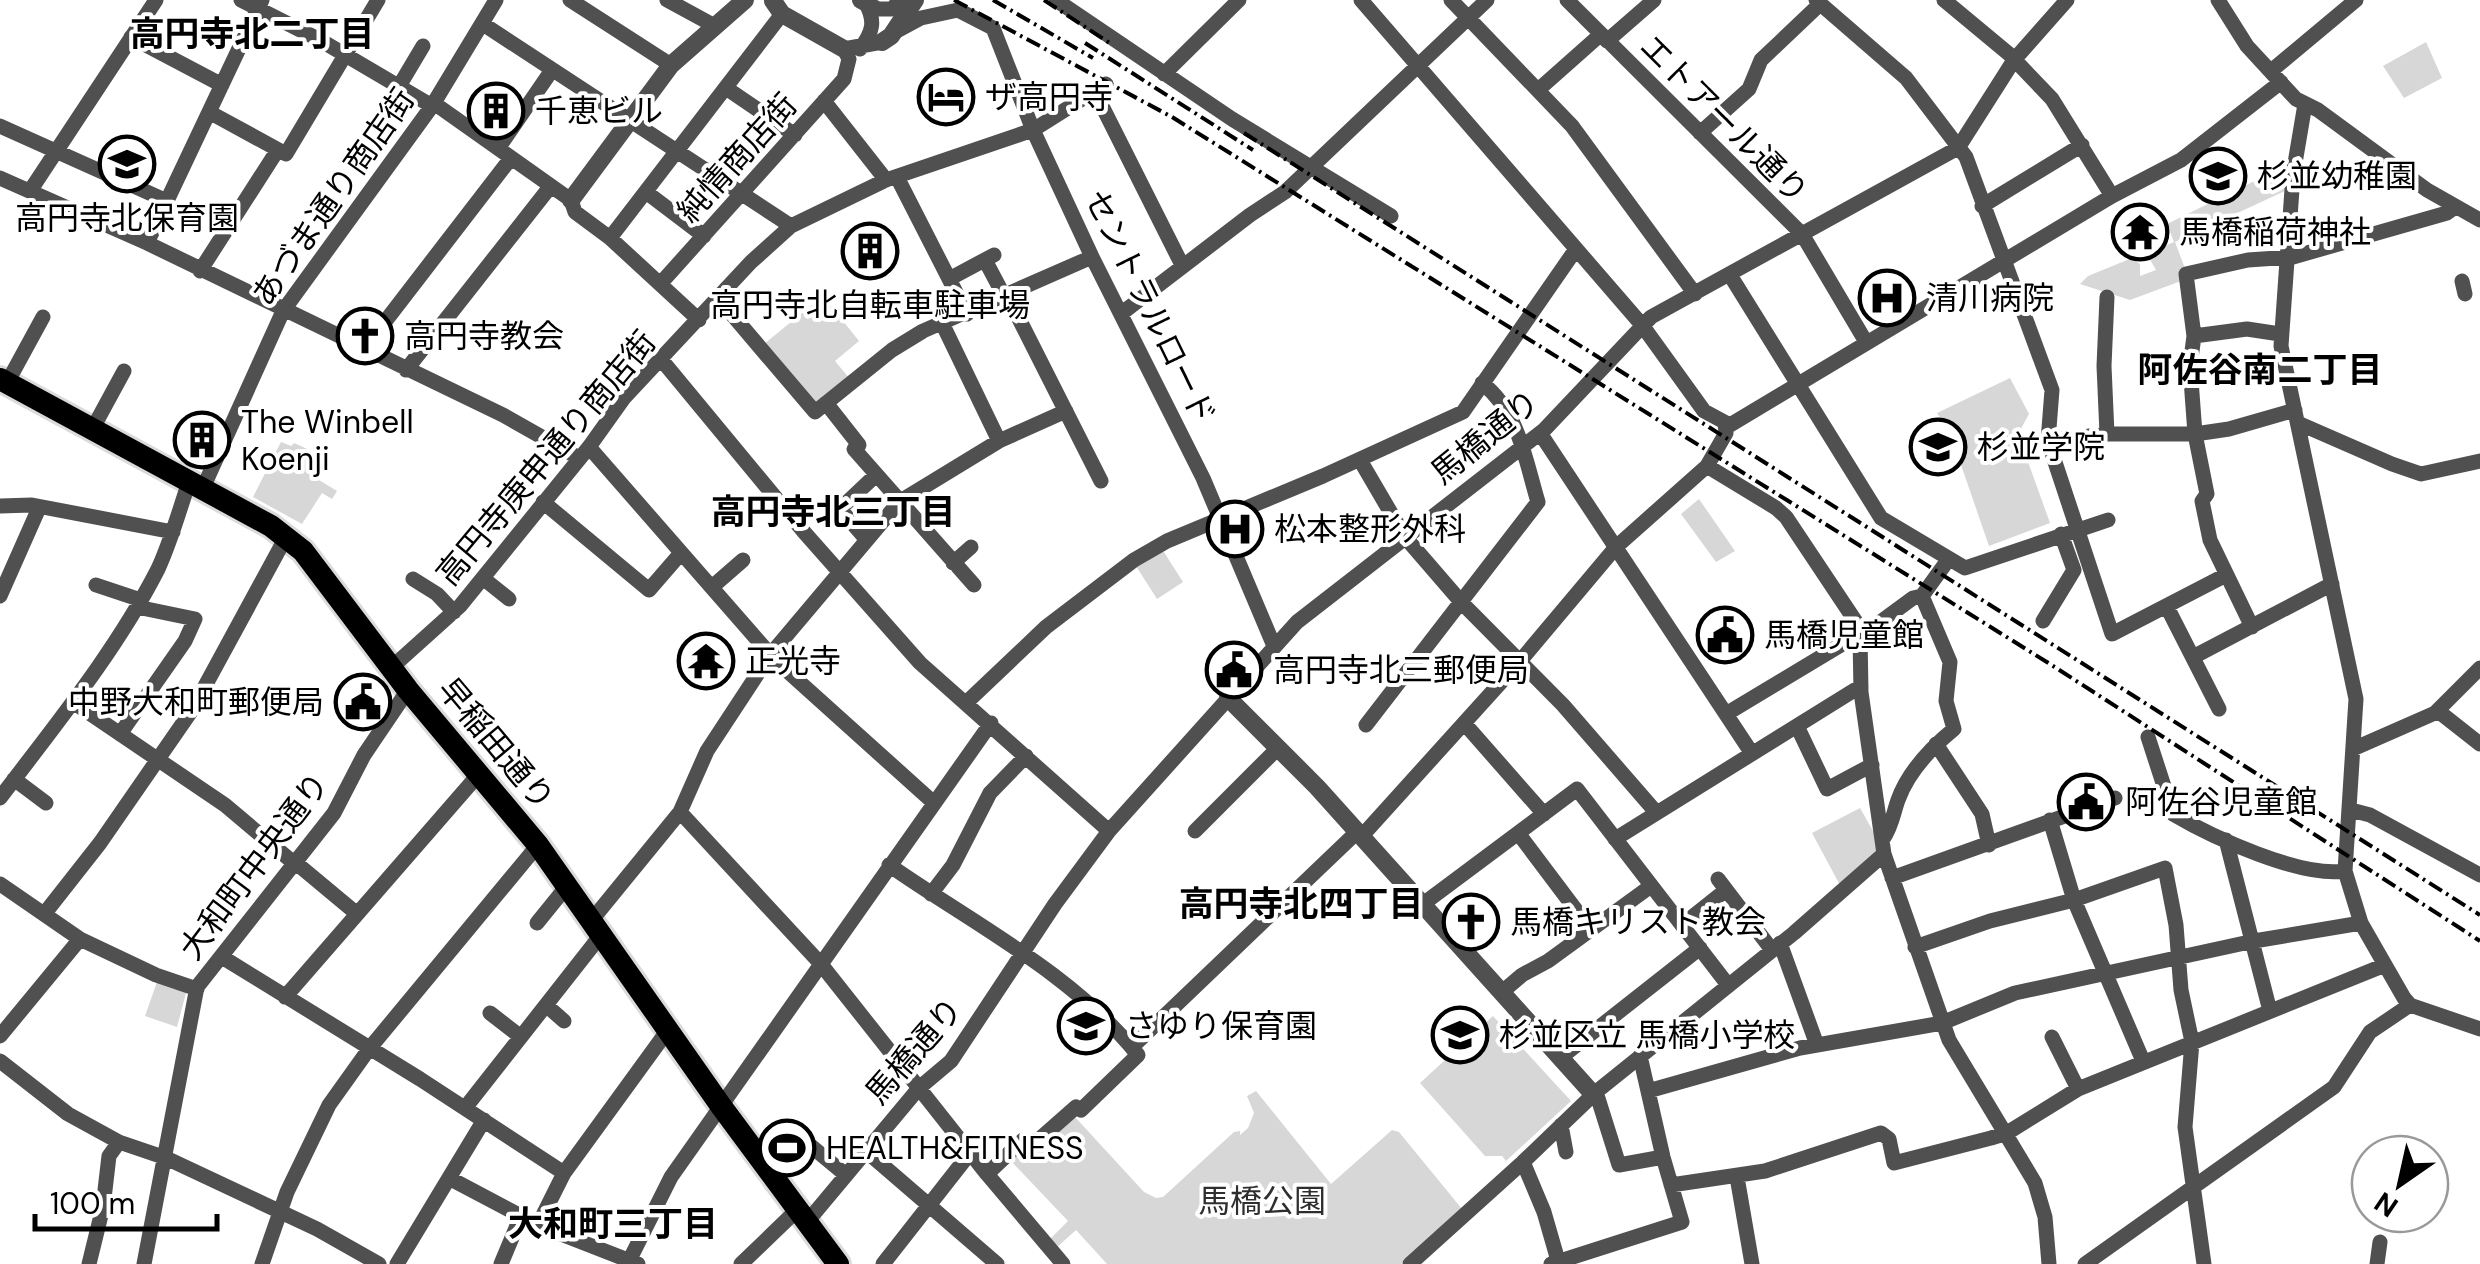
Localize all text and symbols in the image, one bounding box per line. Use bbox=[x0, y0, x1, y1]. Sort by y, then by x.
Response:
district label: 高円寺北二丁目 bbox=[129, 11, 375, 57]
street label: エトアール通り bbox=[1631, 26, 1817, 212]
hotel icon: ザ高円寺 bbox=[916, 67, 976, 127]
place label: ザ高円寺 bbox=[985, 76, 1113, 118]
street label: あづま通り商店街 bbox=[242, 80, 424, 314]
building icon: 千恵ビル bbox=[466, 81, 526, 141]
street label: 純情商店街 bbox=[668, 84, 806, 232]
place label: 千恵ビル bbox=[535, 90, 663, 132]
school or university icon: 高円寺北保育園 bbox=[97, 134, 157, 194]
school or university icon: 杉並幼稚園 bbox=[2188, 146, 2248, 206]
place label: 杉並幼稚園 bbox=[2257, 155, 2417, 197]
street label: セントラルロード bbox=[1075, 183, 1225, 431]
place label: 高円寺北保育園 bbox=[15, 197, 239, 239]
temple icon: 馬橋稲荷神社 bbox=[2110, 202, 2170, 262]
place label: 馬橋稲荷神社 bbox=[2179, 211, 2371, 253]
building icon: 高円寺北自転車駐車場 bbox=[840, 221, 900, 281]
hospital icon: 清川病院 bbox=[1857, 268, 1917, 328]
place label: 清川病院 bbox=[1926, 277, 2054, 319]
place label: 高円寺北自転車駐車場 bbox=[710, 284, 1030, 326]
church icon: 高円寺教会 bbox=[335, 306, 395, 366]
place label: 高円寺教会 bbox=[404, 315, 564, 357]
street label: 高円寺庚申通り商店街 bbox=[427, 322, 665, 594]
district label: 阿佐谷南二丁目 bbox=[2137, 347, 2383, 393]
street label: 馬橋通り bbox=[1422, 380, 1548, 494]
place label: The Winbell Koenji bbox=[241, 401, 414, 480]
building icon: The Winbell Koenji bbox=[172, 410, 232, 470]
school or university icon: 杉並学院 bbox=[1908, 417, 1968, 477]
place label: 杉並学院 bbox=[1977, 426, 2105, 468]
district label: 高円寺北三丁目 bbox=[710, 489, 956, 535]
hospital icon: 松本整形外科 bbox=[1205, 499, 1265, 559]
place label: 松本整形外科 bbox=[1274, 508, 1466, 550]
public building icon: 馬橋児童館 bbox=[1695, 605, 1755, 665]
place label: 馬橋児童館 bbox=[1764, 614, 1924, 656]
temple icon: 正光寺 bbox=[676, 631, 736, 691]
place label: 正光寺 bbox=[745, 640, 841, 682]
public building icon: 高円寺北三郵便局 bbox=[1204, 640, 1264, 700]
place label: 高円寺北三郵便局 bbox=[1273, 649, 1529, 691]
street label: 早稲田通り bbox=[428, 669, 564, 819]
public building icon: 中野大和町郵便局 bbox=[333, 672, 393, 732]
place label: 中野大和町郵便局 bbox=[68, 681, 324, 723]
street label: 大和町中央通り bbox=[170, 764, 338, 968]
public building icon: 阿佐谷児童館 bbox=[2056, 772, 2116, 832]
place label: 阿佐谷児童館 bbox=[2125, 781, 2317, 823]
district label: 高円寺北四丁目 bbox=[1178, 881, 1424, 927]
church icon: 馬橋キリスト教会 bbox=[1441, 892, 1501, 952]
place label: 馬橋キリスト教会 bbox=[1510, 901, 1766, 943]
street label: 馬橋通り bbox=[856, 989, 972, 1113]
school or university icon: さゆり保育園 bbox=[1056, 996, 1116, 1056]
place label: さゆり保育園 bbox=[1125, 1005, 1317, 1047]
school or university icon: 杉並区立 馬橋小学校 bbox=[1430, 1005, 1490, 1065]
place label: 杉並区立 馬橋小学校 bbox=[1499, 1014, 1796, 1056]
sports icon: HEALTH&FITNESS bbox=[757, 1118, 817, 1178]
place label: HEALTH&FITNESS bbox=[826, 1127, 1084, 1169]
north arrow bbox=[2350, 1134, 2450, 1234]
scale bar bbox=[35, 1169, 218, 1231]
park label: 馬橋公園 bbox=[1198, 1180, 1326, 1222]
text: N bbox=[2367, 1183, 2405, 1225]
text: 100 m bbox=[50, 1184, 135, 1223]
district label: 大和町三丁目 bbox=[508, 1201, 718, 1247]

